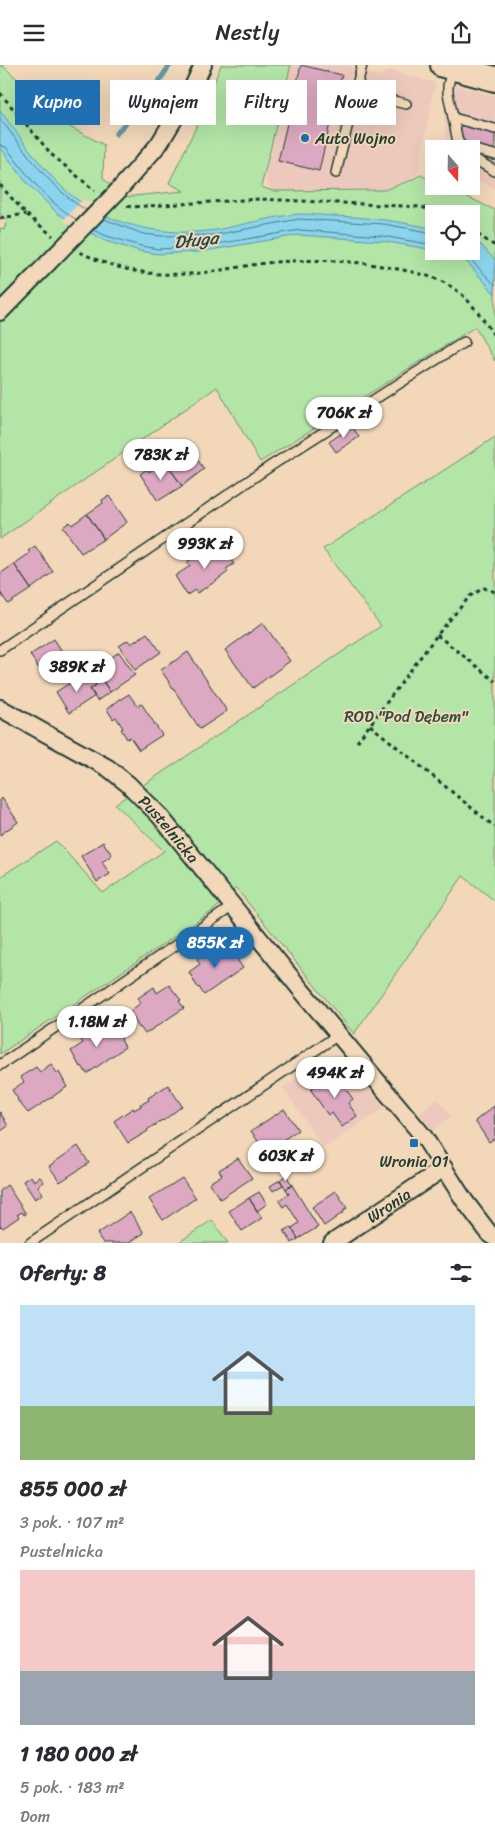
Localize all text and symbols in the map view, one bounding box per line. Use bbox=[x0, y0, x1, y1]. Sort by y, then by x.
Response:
text: Nestly bbox=[216, 13, 279, 52]
icon: menu bbox=[20, 19, 48, 47]
icon: share bbox=[447, 19, 475, 47]
chip: Kupno bbox=[15, 80, 100, 125]
chip: Wynajem bbox=[110, 80, 216, 125]
chip: Filtry bbox=[226, 80, 307, 125]
chip: Nowe bbox=[317, 80, 396, 125]
place label: Auto Wojno bbox=[314, 124, 396, 153]
marker: Auto Wojno bbox=[299, 132, 311, 144]
north arrow bbox=[425, 140, 480, 195]
map controls bbox=[425, 140, 480, 260]
button: locate bbox=[425, 205, 480, 260]
water label: Długa bbox=[172, 222, 222, 258]
pin: 706K zł bbox=[298, 397, 390, 439]
text: 706K zł bbox=[316, 398, 372, 427]
pin: 783K zł bbox=[115, 439, 207, 481]
text: 783K zł bbox=[134, 440, 188, 469]
pin: 993K zł bbox=[159, 527, 251, 570]
text: 993K zł bbox=[177, 529, 233, 558]
pin: 389K zł bbox=[31, 651, 123, 693]
text: 389K zł bbox=[50, 652, 104, 681]
park label: ROD "Pod Dębem" bbox=[344, 702, 469, 731]
street label: Pustelnicka bbox=[131, 787, 207, 870]
pin: 855K zł bbox=[169, 927, 261, 969]
text: 855K zł bbox=[187, 928, 243, 957]
pin: 1.18M zł bbox=[45, 1005, 149, 1048]
text: 1.18M zł bbox=[68, 1007, 126, 1036]
pin: 494K zł bbox=[289, 1057, 381, 1099]
text: 494K zł bbox=[307, 1058, 363, 1087]
marker: Wronia 01 bbox=[408, 1137, 420, 1149]
pin: 603K zł bbox=[240, 1139, 332, 1182]
text: 603K zł bbox=[259, 1141, 313, 1170]
place label: Wronia 01 bbox=[379, 1147, 449, 1176]
street label: Wronia bbox=[360, 1180, 417, 1231]
text: Oferty: 8 bbox=[20, 1254, 106, 1292]
icon: filters bbox=[447, 1259, 475, 1287]
icon: home bbox=[203, 1338, 293, 1428]
text: 855 000 zł bbox=[20, 1470, 126, 1508]
text: 3 pok. · 107 m² bbox=[20, 1508, 124, 1537]
text: Pustelnicka bbox=[20, 1537, 103, 1566]
icon: home bbox=[203, 1603, 293, 1693]
text: 1 180 000 zł bbox=[20, 1735, 137, 1773]
text: 5 pok. · 183 m² bbox=[20, 1773, 124, 1802]
text: Dom bbox=[20, 1802, 50, 1831]

